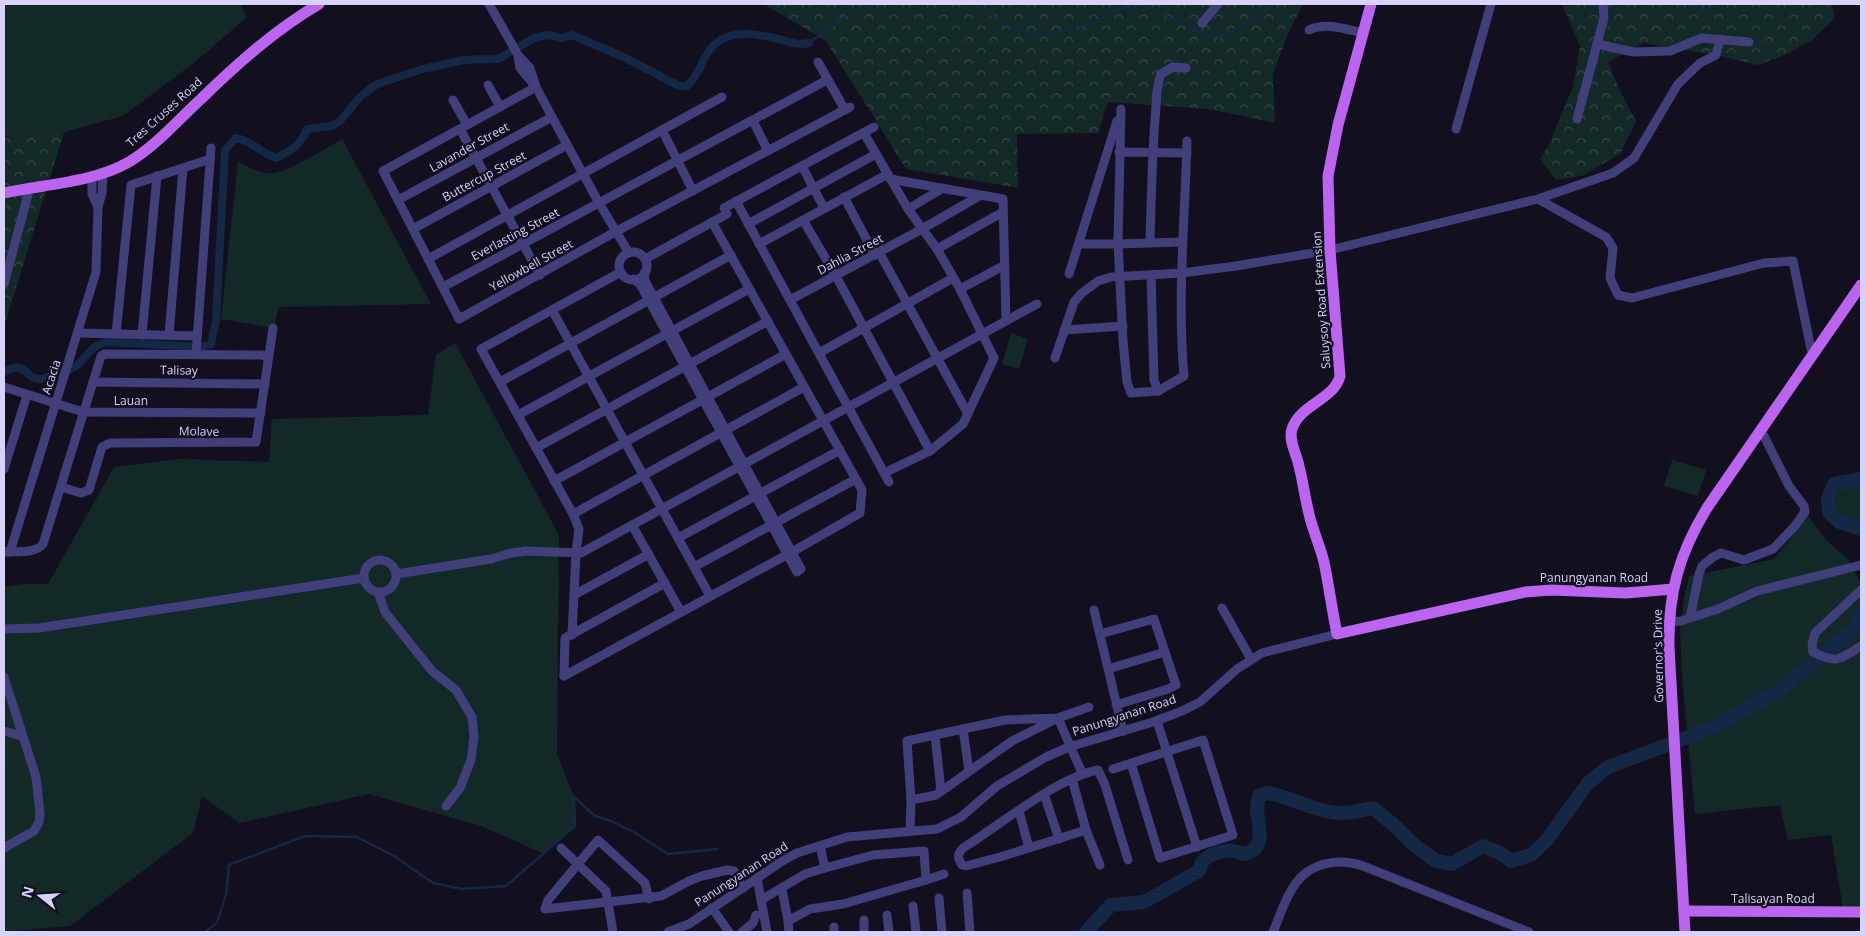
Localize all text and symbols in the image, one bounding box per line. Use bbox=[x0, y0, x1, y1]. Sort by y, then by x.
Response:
street label: Tres Cruses Road bbox=[122, 73, 206, 151]
street label: Lavander Street bbox=[426, 118, 512, 176]
street label: Buttercup Street bbox=[439, 147, 529, 205]
street label: Everlasting Street bbox=[468, 204, 562, 264]
street label: Dahlia Street bbox=[814, 230, 886, 278]
street label: Saluysoy Road Extension bbox=[1308, 231, 1334, 369]
street label: Yellowbell Street bbox=[486, 235, 576, 295]
street label: Acacia bbox=[37, 358, 65, 396]
street label: Talisay bbox=[160, 361, 199, 379]
street label: Lauan bbox=[114, 392, 148, 409]
street label: Molave bbox=[179, 422, 220, 440]
street label: Panungyanan Road bbox=[1540, 569, 1648, 586]
street label: Governor's Drive bbox=[1649, 609, 1667, 703]
street label: Panungyanan Road bbox=[1070, 690, 1178, 740]
street label: Panungyanan Road bbox=[691, 837, 791, 911]
north arrow bbox=[15, 871, 65, 921]
text: N bbox=[16, 884, 38, 900]
street label: Talisayan Road bbox=[1731, 890, 1815, 907]

